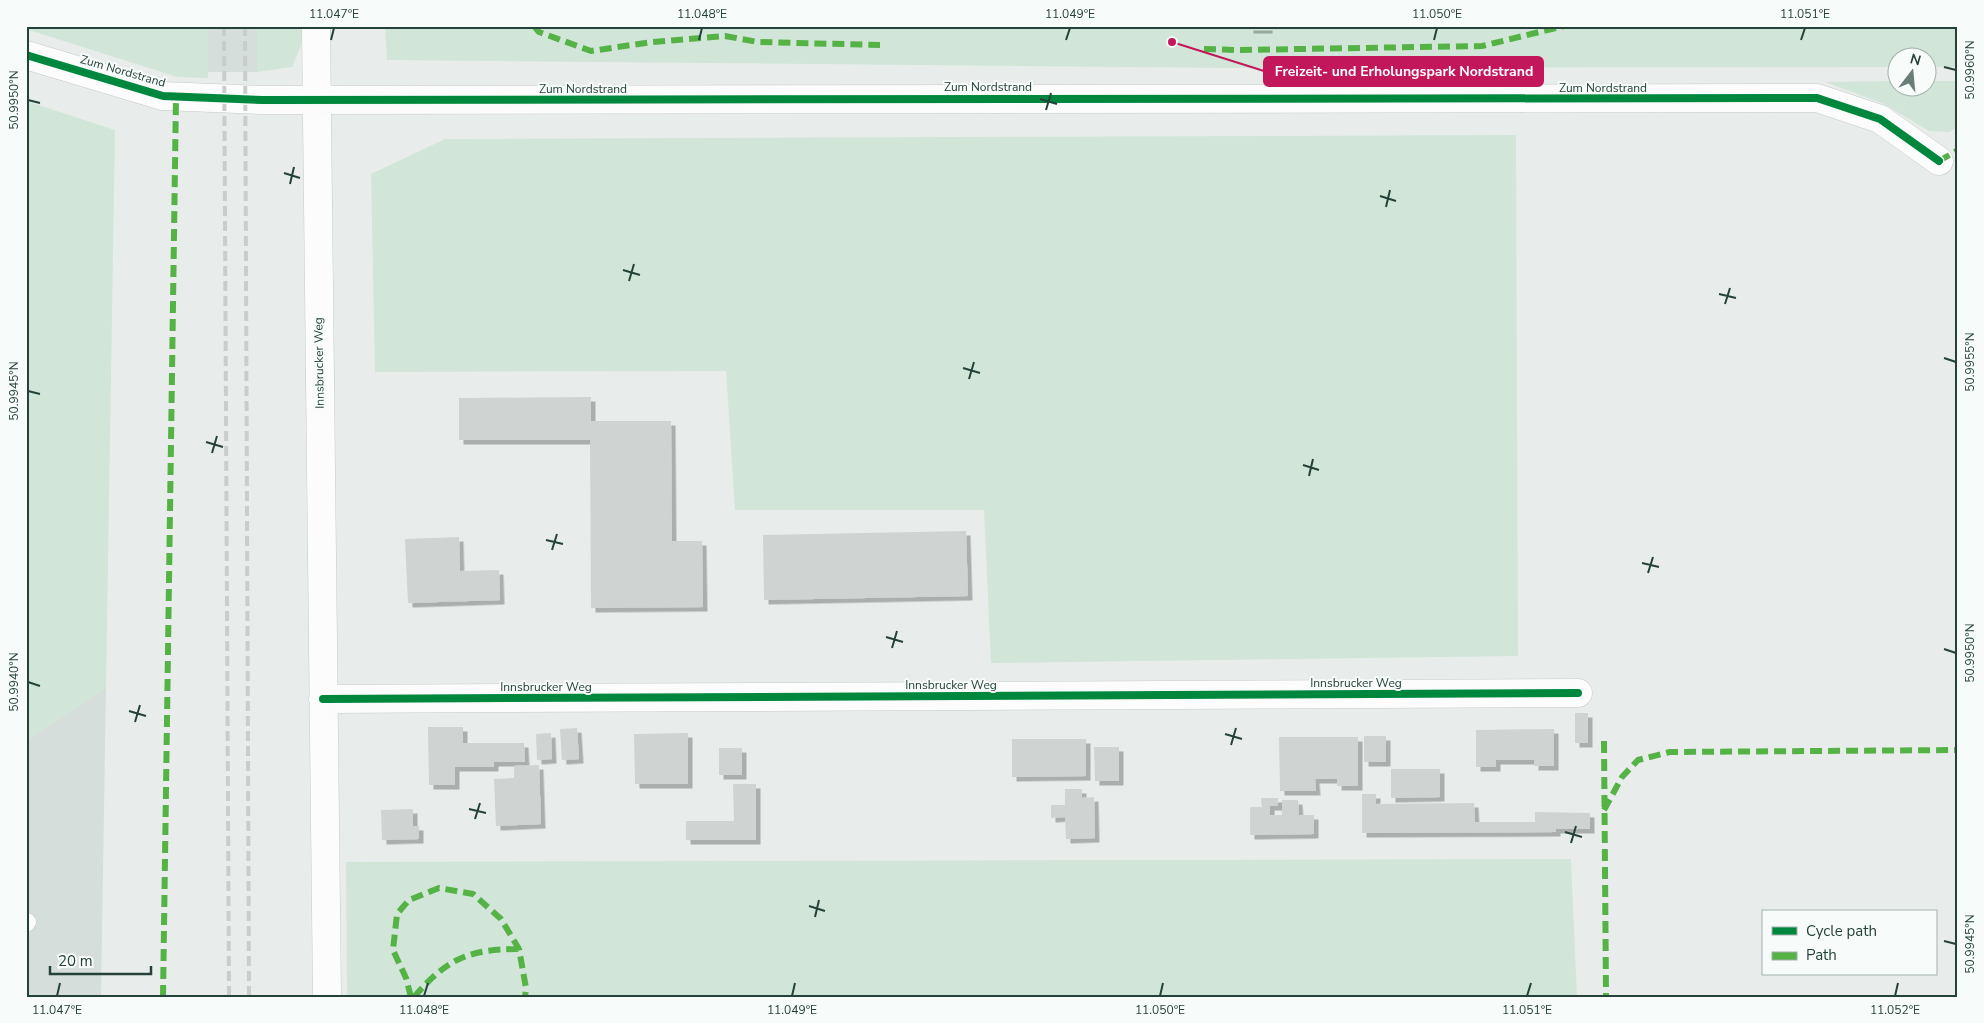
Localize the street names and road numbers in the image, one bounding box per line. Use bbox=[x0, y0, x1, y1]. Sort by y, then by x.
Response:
street label: Zum Nordstrand bbox=[78, 51, 168, 91]
street label: Zum Nordstrand bbox=[944, 79, 1032, 95]
street label: Zum Nordstrand bbox=[1559, 80, 1647, 96]
street label: Zum Nordstrand bbox=[539, 81, 627, 97]
street label: Innsbrucker Weg bbox=[310, 317, 328, 409]
street label: Innsbrucker Weg bbox=[1310, 675, 1402, 691]
street label: Innsbrucker Weg bbox=[905, 677, 997, 693]
street label: Innsbrucker Weg bbox=[500, 679, 592, 695]

